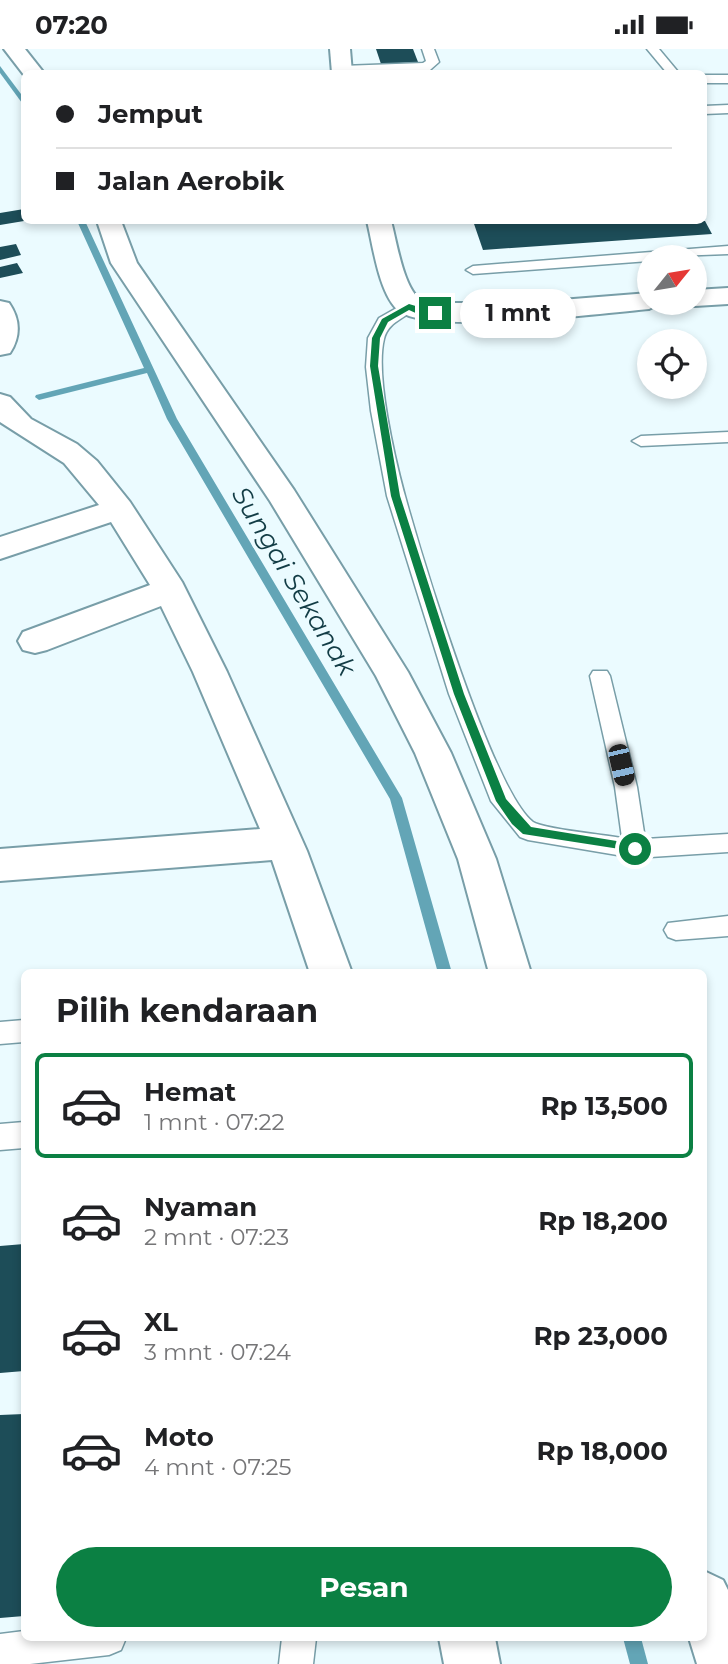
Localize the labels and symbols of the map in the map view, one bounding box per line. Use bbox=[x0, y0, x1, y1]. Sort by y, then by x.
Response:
north arrow bbox=[637, 245, 707, 315]
callout: 1 mnt bbox=[460, 289, 575, 337]
route end bbox=[419, 297, 451, 329]
water label: Sungai Sekanak bbox=[225, 481, 364, 683]
car bbox=[607, 742, 636, 788]
route start bbox=[619, 833, 651, 865]

